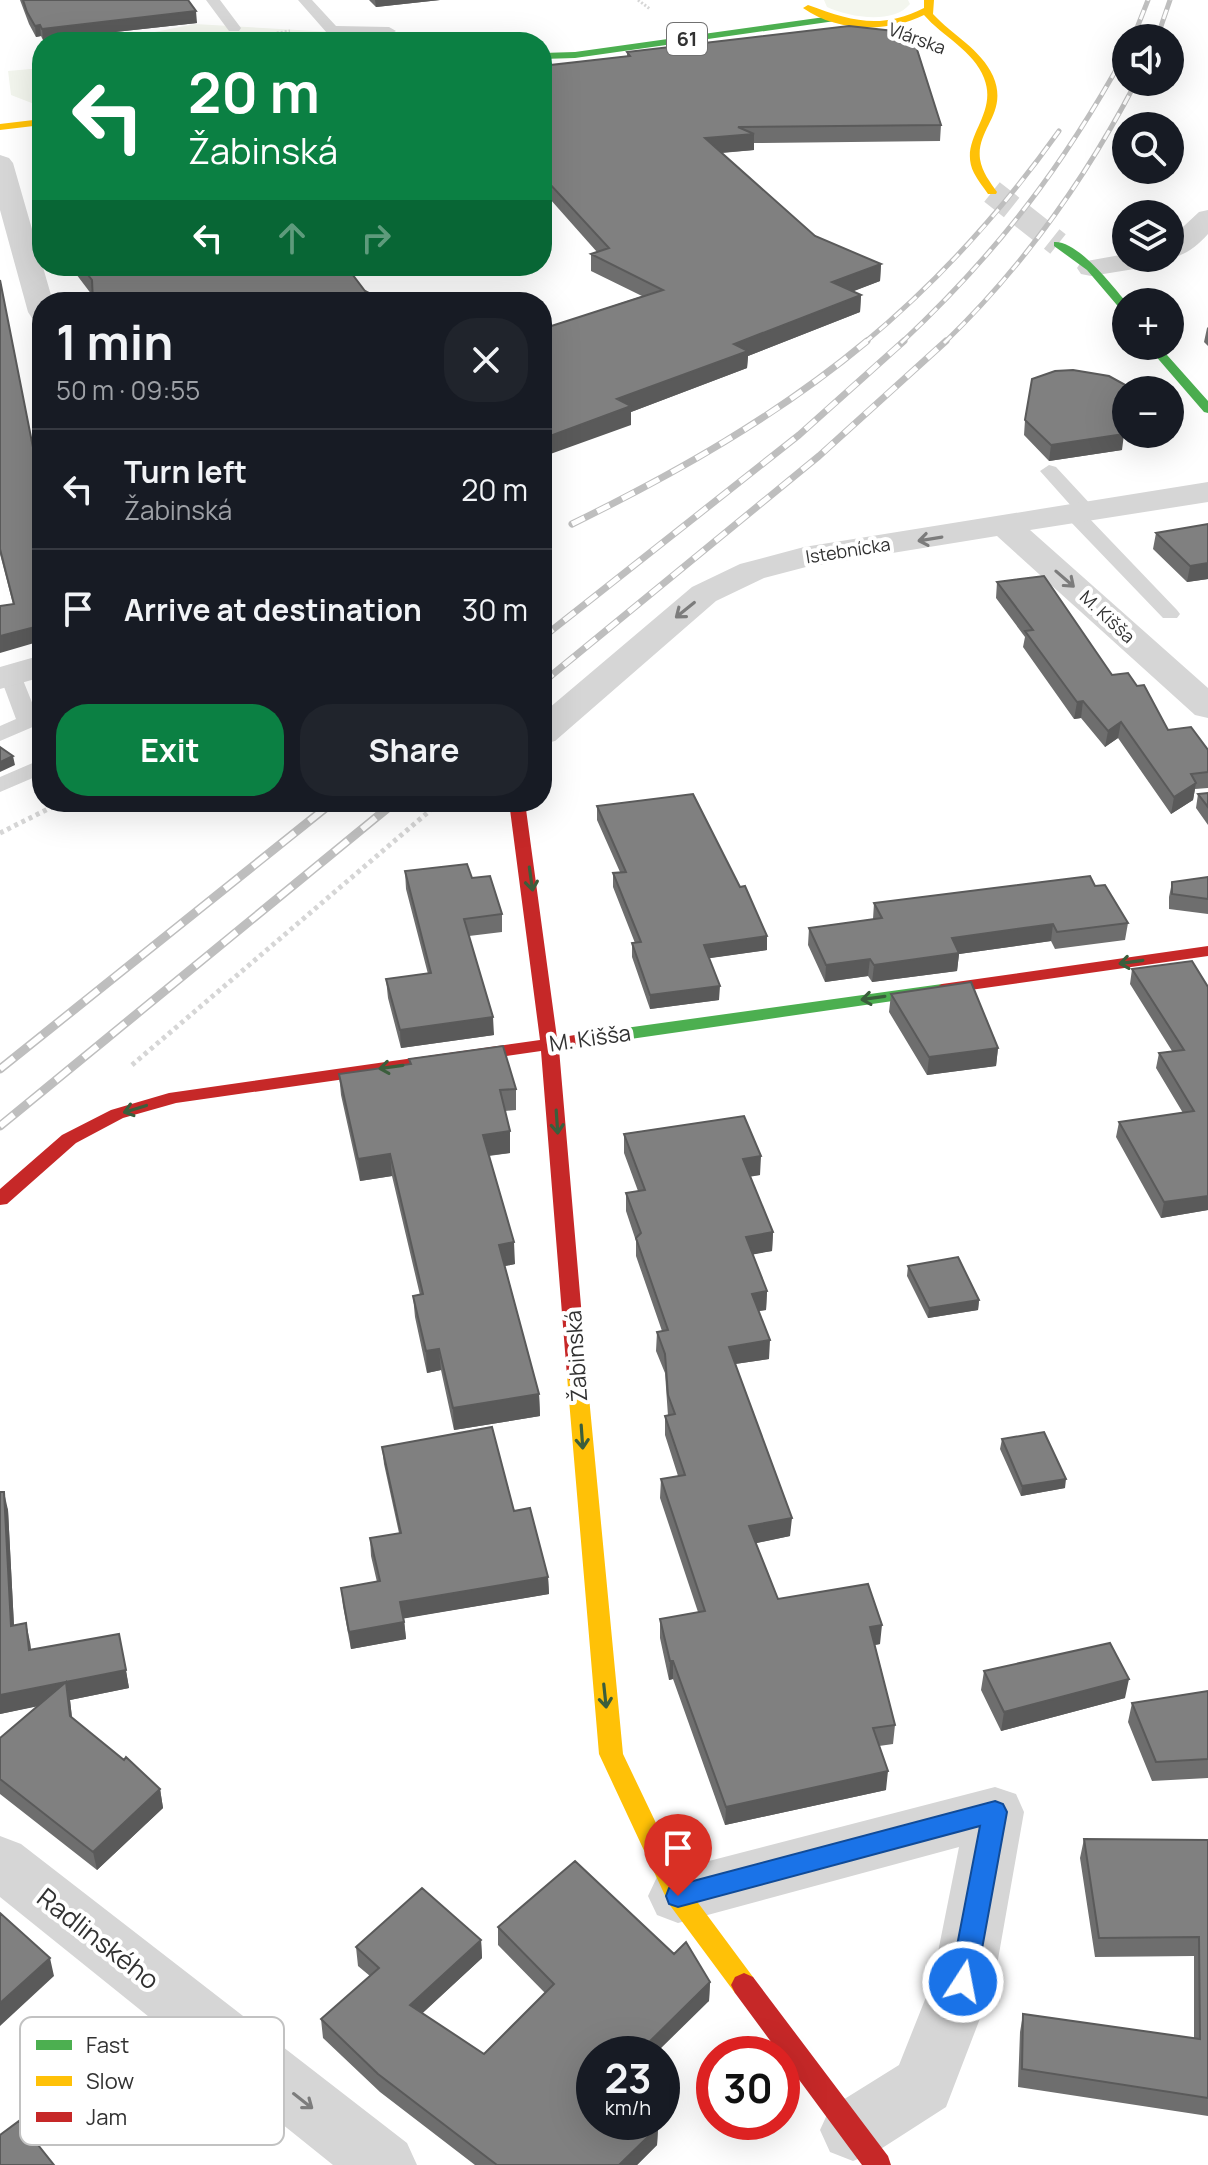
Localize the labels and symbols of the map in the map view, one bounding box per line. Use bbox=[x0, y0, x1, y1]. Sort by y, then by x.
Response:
street label: Vlárska bbox=[885, 17, 949, 59]
road number: 61 bbox=[667, 23, 707, 55]
street label: Istebnícka bbox=[804, 531, 892, 569]
one-way arrow bbox=[918, 532, 943, 547]
one-way arrow bbox=[1054, 570, 1075, 588]
street label: M. Kišša bbox=[1075, 585, 1140, 648]
one-way arrow bbox=[675, 601, 696, 619]
one-way arrow bbox=[524, 865, 539, 891]
one-way arrow bbox=[1118, 954, 1145, 969]
one-way arrow bbox=[861, 991, 886, 1006]
street label: M. Kišša bbox=[547, 1017, 633, 1059]
one-way arrow bbox=[378, 1059, 405, 1074]
one-way arrow bbox=[122, 1102, 148, 1117]
one-way arrow bbox=[550, 1108, 565, 1135]
street label: Žabinská bbox=[558, 1309, 594, 1403]
one-way arrow bbox=[575, 1423, 590, 1450]
one-way arrow bbox=[598, 1682, 613, 1708]
pin bbox=[644, 1814, 712, 1896]
street label: Radlinského bbox=[30, 1879, 167, 1997]
position arrow bbox=[921, 1940, 1005, 2024]
legend bbox=[20, 2017, 284, 2145]
text: Fast bbox=[86, 2030, 129, 2060]
speed limit sign: 30 bbox=[696, 2036, 800, 2140]
text: Slow bbox=[86, 2066, 134, 2096]
one-way arrow bbox=[292, 2092, 313, 2109]
text: Jam bbox=[86, 2102, 127, 2132]

